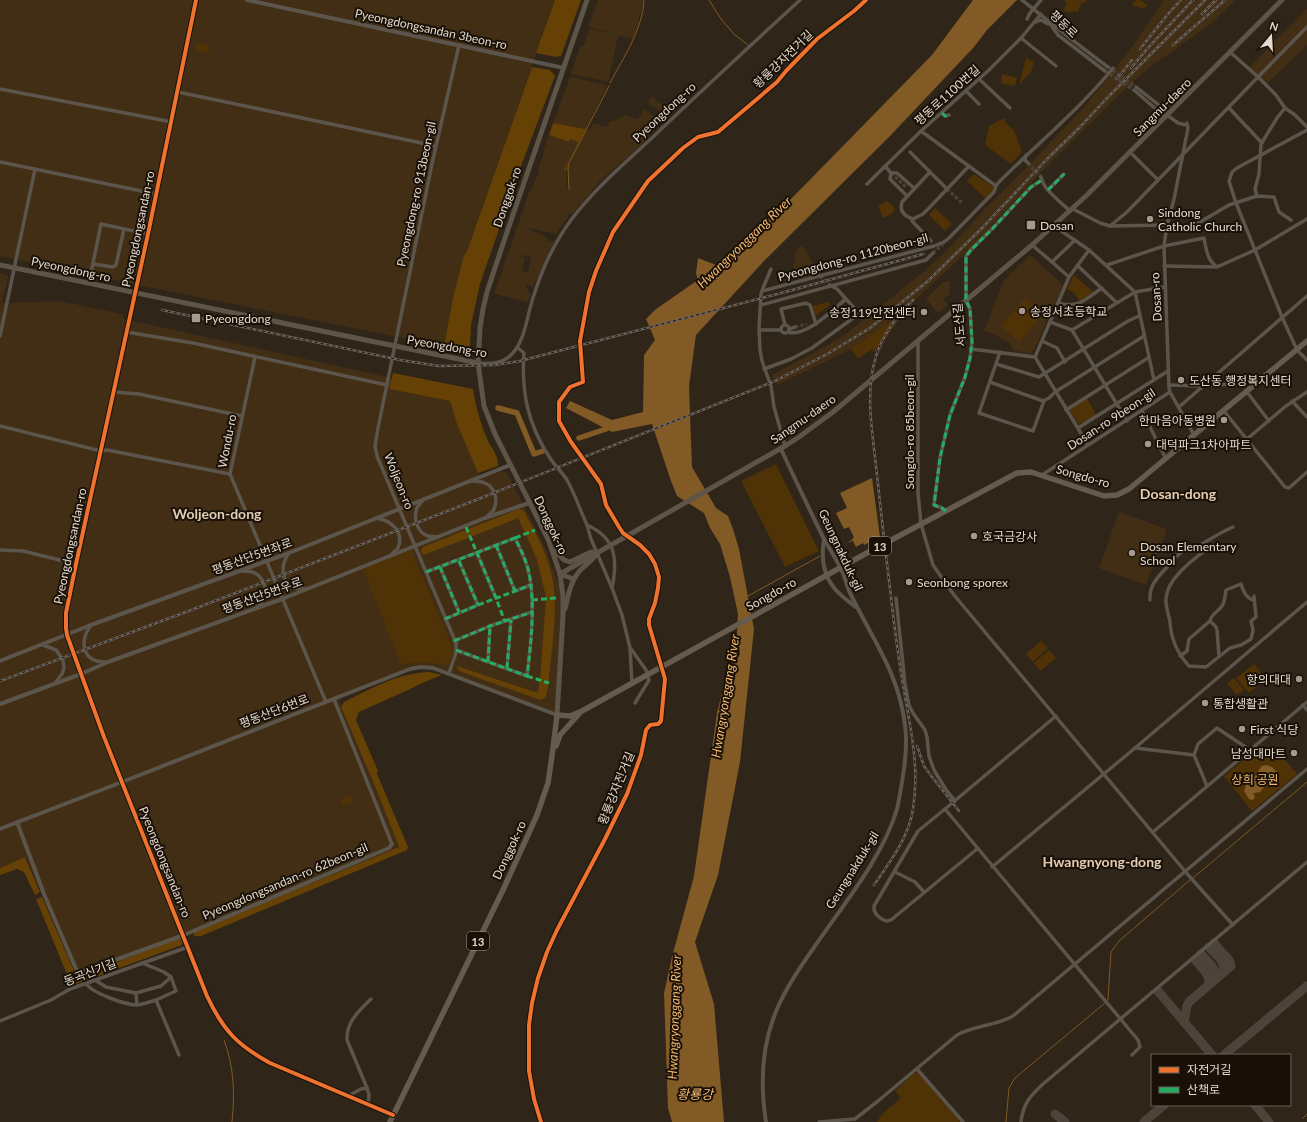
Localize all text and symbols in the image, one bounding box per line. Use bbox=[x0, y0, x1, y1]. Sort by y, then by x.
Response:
street label: Pyeongdongsandan 3beon-ro bbox=[354, 6, 508, 52]
street label: 평동로 bbox=[1047, 7, 1081, 41]
north arrow bbox=[1251, 16, 1291, 56]
text: N bbox=[1268, 19, 1280, 34]
street label: 황룡강자전거길 bbox=[750, 27, 816, 91]
street label: 평동로1100번길 bbox=[911, 62, 983, 128]
street label: Sangmu-daero bbox=[1130, 75, 1194, 139]
street label: Pyeongdong-ro bbox=[629, 79, 699, 145]
street label: Pyeongdong-ro 913beon-gil bbox=[393, 120, 439, 268]
street label: Donggok-ro bbox=[490, 165, 524, 229]
street label: Pyeongdongsandan-ro bbox=[118, 169, 158, 288]
water label: Hwangryonggang River bbox=[694, 193, 795, 291]
place label: Sindong Catholic Church bbox=[1158, 205, 1242, 234]
marker: Sindong Catholic Church bbox=[1145, 214, 1155, 224]
place label: Dosan bbox=[1040, 218, 1074, 233]
marker: Dosan bbox=[1025, 219, 1037, 231]
street label: Pyeongdong-ro 1120beon-gil bbox=[776, 230, 930, 284]
street label: Pyeongdong-ro bbox=[30, 253, 112, 285]
street label: Dosan-ro bbox=[1147, 272, 1165, 322]
street label: 서도산길 bbox=[950, 302, 968, 348]
place label: 송정서초등학교 bbox=[1030, 304, 1107, 319]
place label: 송정119안전센터 bbox=[829, 305, 916, 320]
marker: 송정서초등학교 bbox=[1017, 306, 1027, 316]
marker: 송정119안전센터 bbox=[919, 307, 929, 317]
place label: Pyeongdong bbox=[205, 311, 271, 326]
marker: Pyeongdong bbox=[190, 312, 202, 324]
street label: Pyeongdong-ro bbox=[406, 332, 488, 360]
place label: 도산동 행정복지센터 bbox=[1189, 373, 1291, 388]
street label: Songdo-ro 85beon-gil bbox=[902, 375, 917, 490]
marker: 도산동 행정복지센터 bbox=[1176, 375, 1186, 385]
street label: Dosan-ro 9beon-gil bbox=[1064, 385, 1158, 453]
street label: Sangmu-daero bbox=[767, 391, 839, 447]
street label: Wondu-ro bbox=[214, 413, 240, 469]
place label: 한마음아동병원 bbox=[1139, 413, 1216, 428]
marker: 한마음아동병원 bbox=[1219, 415, 1229, 425]
place label: 대덕파크1차아파트 bbox=[1156, 437, 1251, 452]
marker: 대덕파크1차아파트 bbox=[1143, 439, 1153, 449]
street label: Woljeon-ro bbox=[381, 451, 417, 512]
street label: Songdo-ro bbox=[1054, 461, 1112, 491]
district label: Dosan-dong bbox=[1140, 485, 1217, 502]
street label: Pyeongdongsandan-ro bbox=[50, 486, 90, 605]
street label: Donggok-ro bbox=[531, 493, 571, 557]
district label: Woljeon-dong bbox=[173, 505, 262, 522]
street label: Geungnakduk-gil bbox=[815, 507, 867, 593]
place label: 호국금강사 bbox=[982, 529, 1037, 544]
marker: 호국금강사 bbox=[969, 531, 979, 541]
street label: 평동산단5번좌로 bbox=[210, 535, 294, 577]
road number: 13 bbox=[869, 537, 891, 555]
place label: Dosan Elementary School bbox=[1140, 539, 1237, 568]
marker: Dosan Elementary School bbox=[1127, 548, 1137, 558]
street label: 평동산단5번우로 bbox=[220, 574, 304, 616]
street label: Songdo-ro bbox=[743, 574, 799, 614]
place label: Seonbong sporex bbox=[917, 575, 1008, 590]
marker: Seonbong sporex bbox=[904, 577, 914, 587]
water label: Hwangryonggang River bbox=[707, 633, 743, 759]
place label: 항의대대 bbox=[1247, 672, 1291, 687]
marker: 항의대대 bbox=[1294, 674, 1304, 684]
street label: 평동산단6번로 bbox=[237, 691, 311, 731]
place label: 통합생활관 bbox=[1213, 696, 1268, 711]
marker: 통합생활관 bbox=[1200, 698, 1210, 708]
place label: First 식당 bbox=[1250, 722, 1299, 737]
marker: First 식당 bbox=[1237, 724, 1247, 734]
place label: 남성대마트 bbox=[1231, 746, 1286, 761]
marker: 남성대마트 bbox=[1289, 748, 1299, 758]
street label: 황룡강자전거길 bbox=[595, 749, 637, 827]
park label: 상희 공원 bbox=[1231, 772, 1279, 787]
street label: Pyeongdongsandan-ro bbox=[136, 804, 194, 920]
street label: Donggok-ro bbox=[489, 818, 529, 882]
street label: Geungnakduk-gil bbox=[822, 828, 882, 912]
street label: Pyeongdongsandan-ro 62beon-gil bbox=[200, 839, 370, 923]
district label: Hwangnyong-dong bbox=[1043, 853, 1162, 870]
road number: 13 bbox=[467, 932, 489, 950]
water label: Hwangryonggang River bbox=[664, 954, 684, 1080]
street label: 동곡신기길 bbox=[62, 955, 118, 989]
legend bbox=[1151, 1054, 1291, 1106]
text: 자전거길 bbox=[1187, 1062, 1231, 1077]
text: 산책로 bbox=[1187, 1082, 1220, 1097]
water label: 황룡강 bbox=[677, 1086, 715, 1102]

